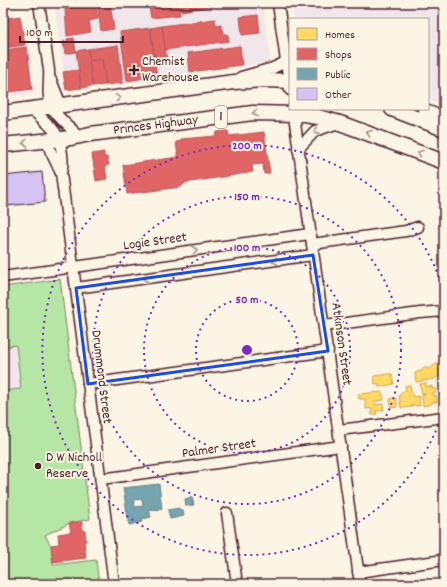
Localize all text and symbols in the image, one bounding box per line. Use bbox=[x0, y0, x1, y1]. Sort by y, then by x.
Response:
scale bar bbox=[20, 18, 123, 44]
legend bbox=[289, 18, 429, 110]
text: 100 m bbox=[26, 25, 53, 42]
text: Homes bbox=[325, 27, 355, 44]
text: Shops bbox=[325, 47, 352, 64]
place label: Chemist Warehouse bbox=[142, 52, 199, 88]
marker: Chemist Warehouse bbox=[129, 65, 139, 75]
text: Public bbox=[325, 67, 351, 84]
text: Other bbox=[325, 87, 352, 104]
one-way arrow bbox=[115, 94, 121, 103]
road number: 1 bbox=[215, 106, 227, 128]
one-way arrow bbox=[252, 109, 258, 118]
street label: Princes Highway bbox=[112, 110, 199, 141]
one-way arrow bbox=[313, 127, 320, 134]
one-way arrow bbox=[365, 130, 373, 138]
one-way arrow bbox=[22, 138, 28, 147]
text: 200 m bbox=[232, 138, 262, 155]
one-way arrow bbox=[417, 150, 424, 158]
text: 150 m bbox=[234, 189, 260, 206]
street label: Logie Street bbox=[122, 228, 188, 256]
text: 100 m bbox=[234, 240, 260, 257]
one-way arrow bbox=[192, 246, 198, 255]
one-way arrow bbox=[272, 256, 278, 265]
one-way arrow bbox=[143, 274, 149, 283]
text: 50 m bbox=[235, 292, 259, 309]
street label: Atkinson Street bbox=[325, 301, 357, 387]
street label: Drummond Street bbox=[85, 329, 117, 425]
centre of rings bbox=[240, 343, 254, 357]
street label: Palmer Street bbox=[181, 434, 257, 464]
place label: D W Nicholl Reserve bbox=[46, 448, 103, 484]
marker: D W Nicholl Reserve bbox=[33, 461, 43, 471]

